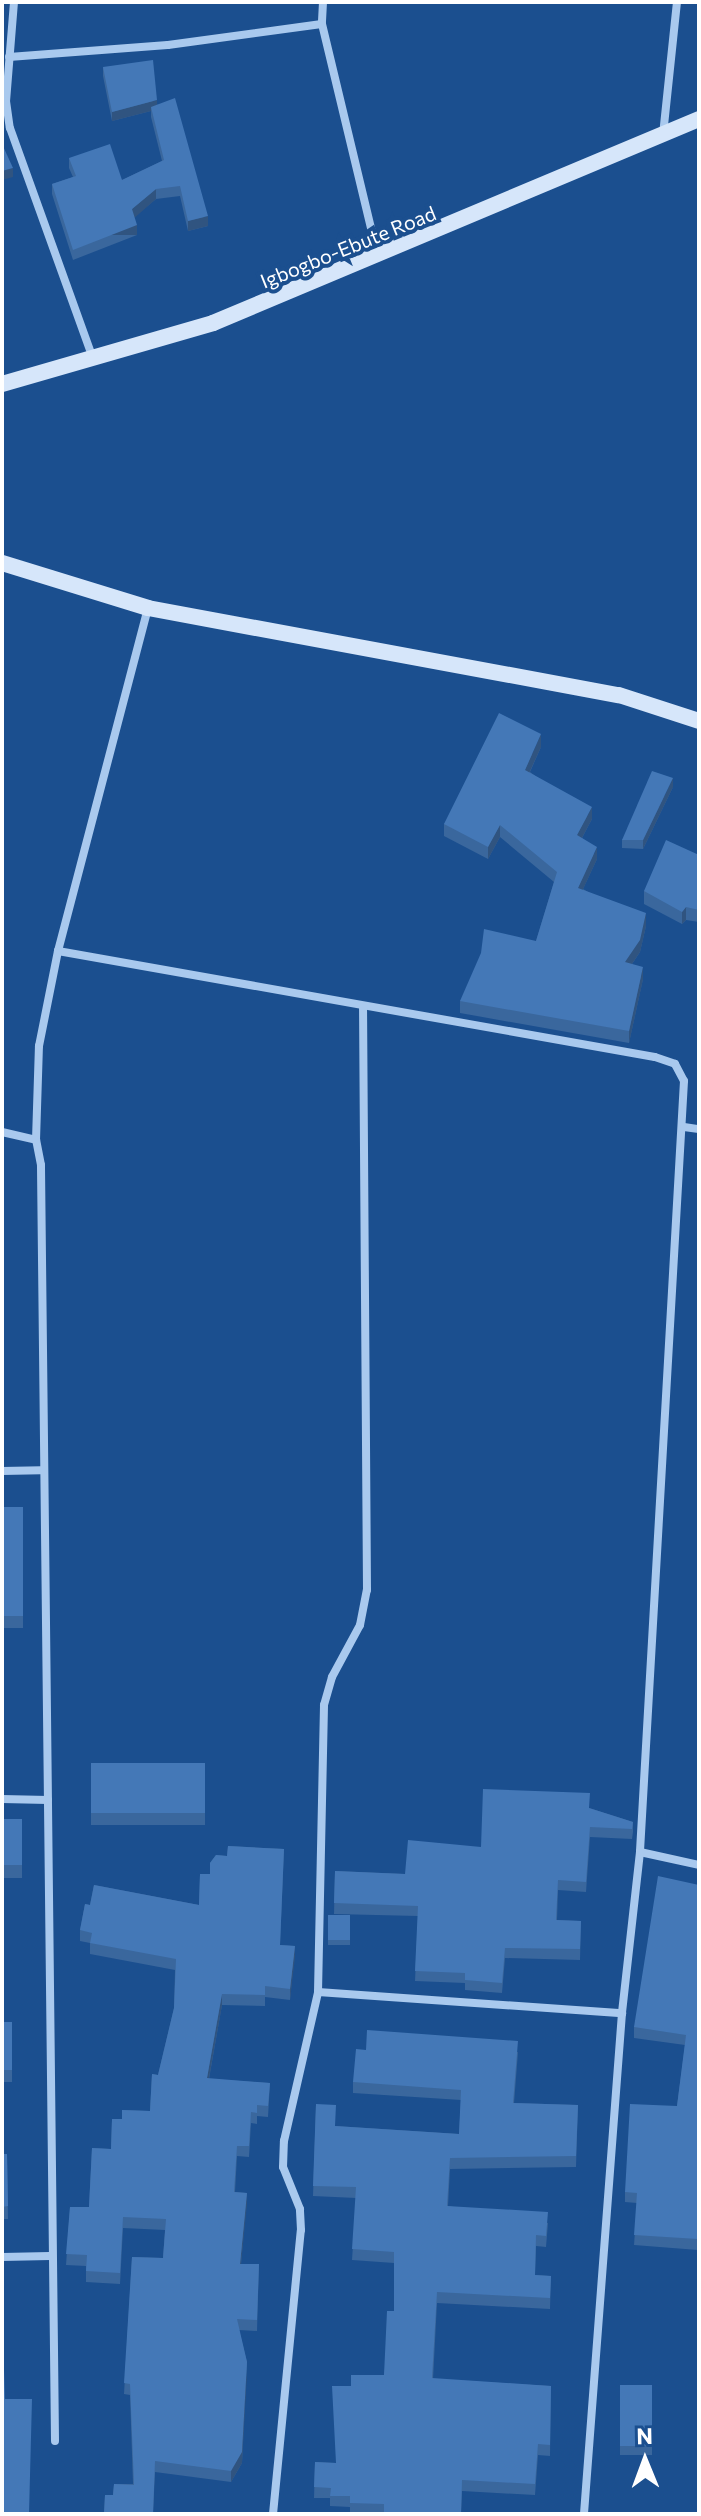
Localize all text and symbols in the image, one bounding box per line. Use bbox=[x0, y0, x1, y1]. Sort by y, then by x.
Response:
street label: Igbogbo-Ebute Road bbox=[257, 201, 439, 293]
north arrow bbox=[605, 2420, 685, 2500]
text: N bbox=[636, 2422, 653, 2449]

